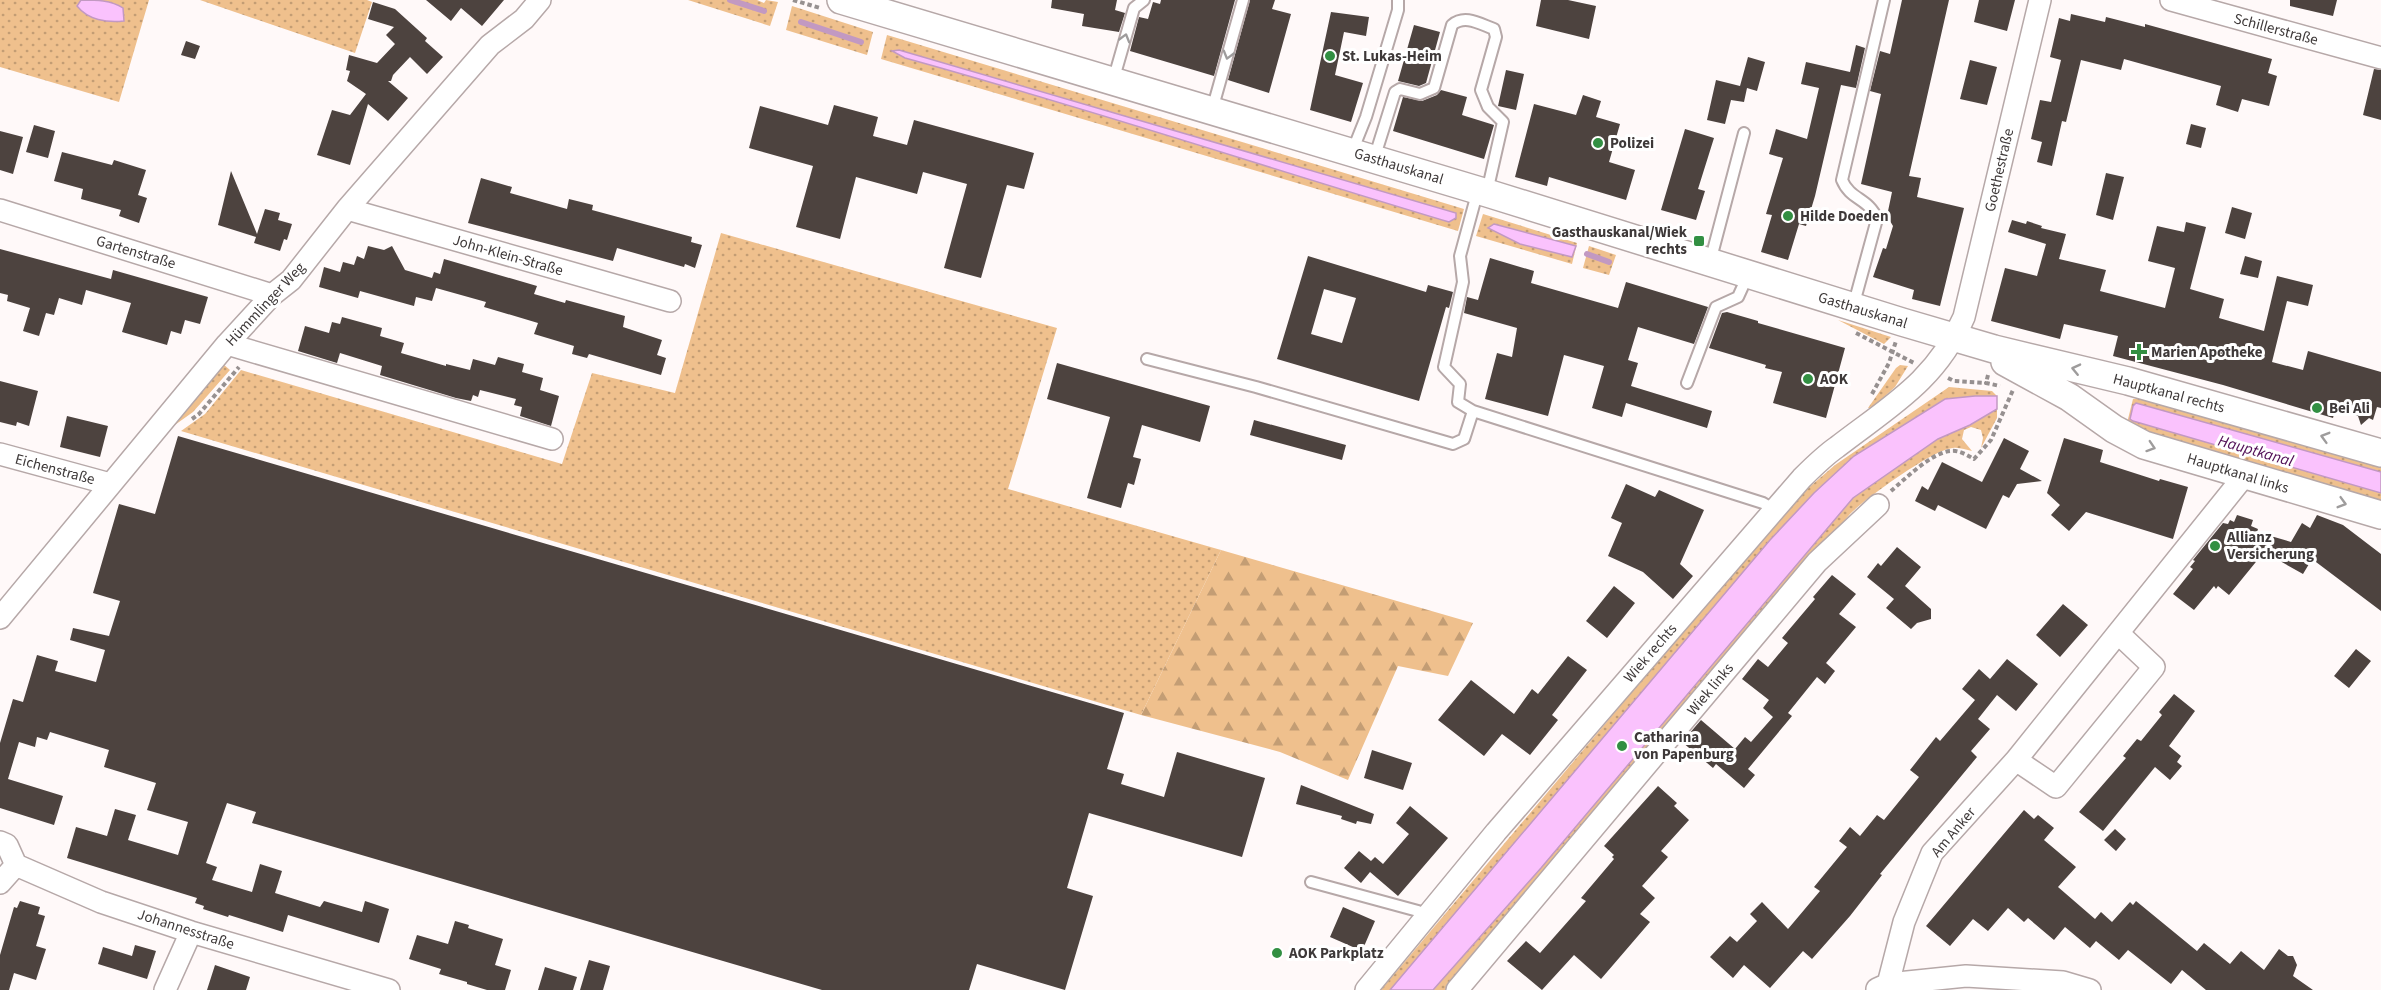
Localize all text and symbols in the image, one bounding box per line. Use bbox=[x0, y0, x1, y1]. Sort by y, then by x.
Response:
street label: Schillerstraße bbox=[2231, 8, 2320, 51]
one-way arrow bbox=[1118, 34, 1130, 44]
place label: St. Lukas-Heim bbox=[1342, 46, 1442, 67]
marker: St. Lukas-Heim bbox=[1323, 49, 1337, 63]
one-way arrow bbox=[1223, 50, 1235, 60]
street label: Goethestraße bbox=[1980, 126, 2019, 214]
place label: Polizei bbox=[1610, 133, 1654, 154]
marker: Polizei bbox=[1591, 136, 1605, 150]
street label: Gasthauskanal bbox=[1352, 143, 1446, 190]
place label: Hilde Doeden bbox=[1800, 206, 1888, 227]
marker: Hilde Doeden bbox=[1781, 209, 1795, 223]
place label: Gasthauskanal/Wiek rechts bbox=[1552, 222, 1688, 260]
street label: Gartenstraße bbox=[94, 230, 178, 275]
street label: John-Klein-Straße bbox=[450, 230, 565, 281]
marker: Gasthauskanal/Wiek rechts bbox=[1692, 234, 1706, 248]
street label: Hümmlinger Weg bbox=[221, 257, 310, 351]
street label: Gasthauskanal bbox=[1816, 287, 1910, 334]
place label: Marien Apotheke bbox=[2151, 342, 2263, 363]
marker: Marien Apotheke bbox=[2132, 345, 2146, 359]
one-way arrow bbox=[2071, 363, 2081, 376]
street label: Hauptkanal rechts bbox=[2111, 368, 2227, 418]
place label: AOK bbox=[1819, 369, 1849, 390]
marker: AOK bbox=[1801, 372, 1815, 386]
place label: Bei Ali bbox=[2329, 398, 2370, 419]
marker: Bei Ali bbox=[2310, 401, 2324, 415]
water label: Hauptkanal bbox=[2215, 430, 2296, 472]
one-way arrow bbox=[2320, 432, 2331, 444]
one-way arrow bbox=[2145, 439, 2156, 452]
street label: Hauptkanal links bbox=[2184, 448, 2291, 499]
street label: Eichenstraße bbox=[13, 449, 97, 490]
one-way arrow bbox=[2336, 496, 2347, 508]
place label: Allianz Versicherung bbox=[2226, 527, 2314, 565]
marker: Allianz Versicherung bbox=[2208, 539, 2222, 553]
street label: Wiek rechts bbox=[1619, 619, 1682, 687]
street label: Wiek links bbox=[1682, 659, 1739, 720]
place label: Catharina von Papenburg bbox=[1634, 727, 1734, 765]
marker: Catharina von Papenburg bbox=[1615, 739, 1629, 753]
street label: Am Anker bbox=[1926, 802, 1981, 862]
street label: Johannesstraße bbox=[135, 904, 237, 955]
place label: AOK Parkplatz bbox=[1288, 943, 1384, 964]
marker: AOK Parkplatz bbox=[1270, 946, 1284, 960]

